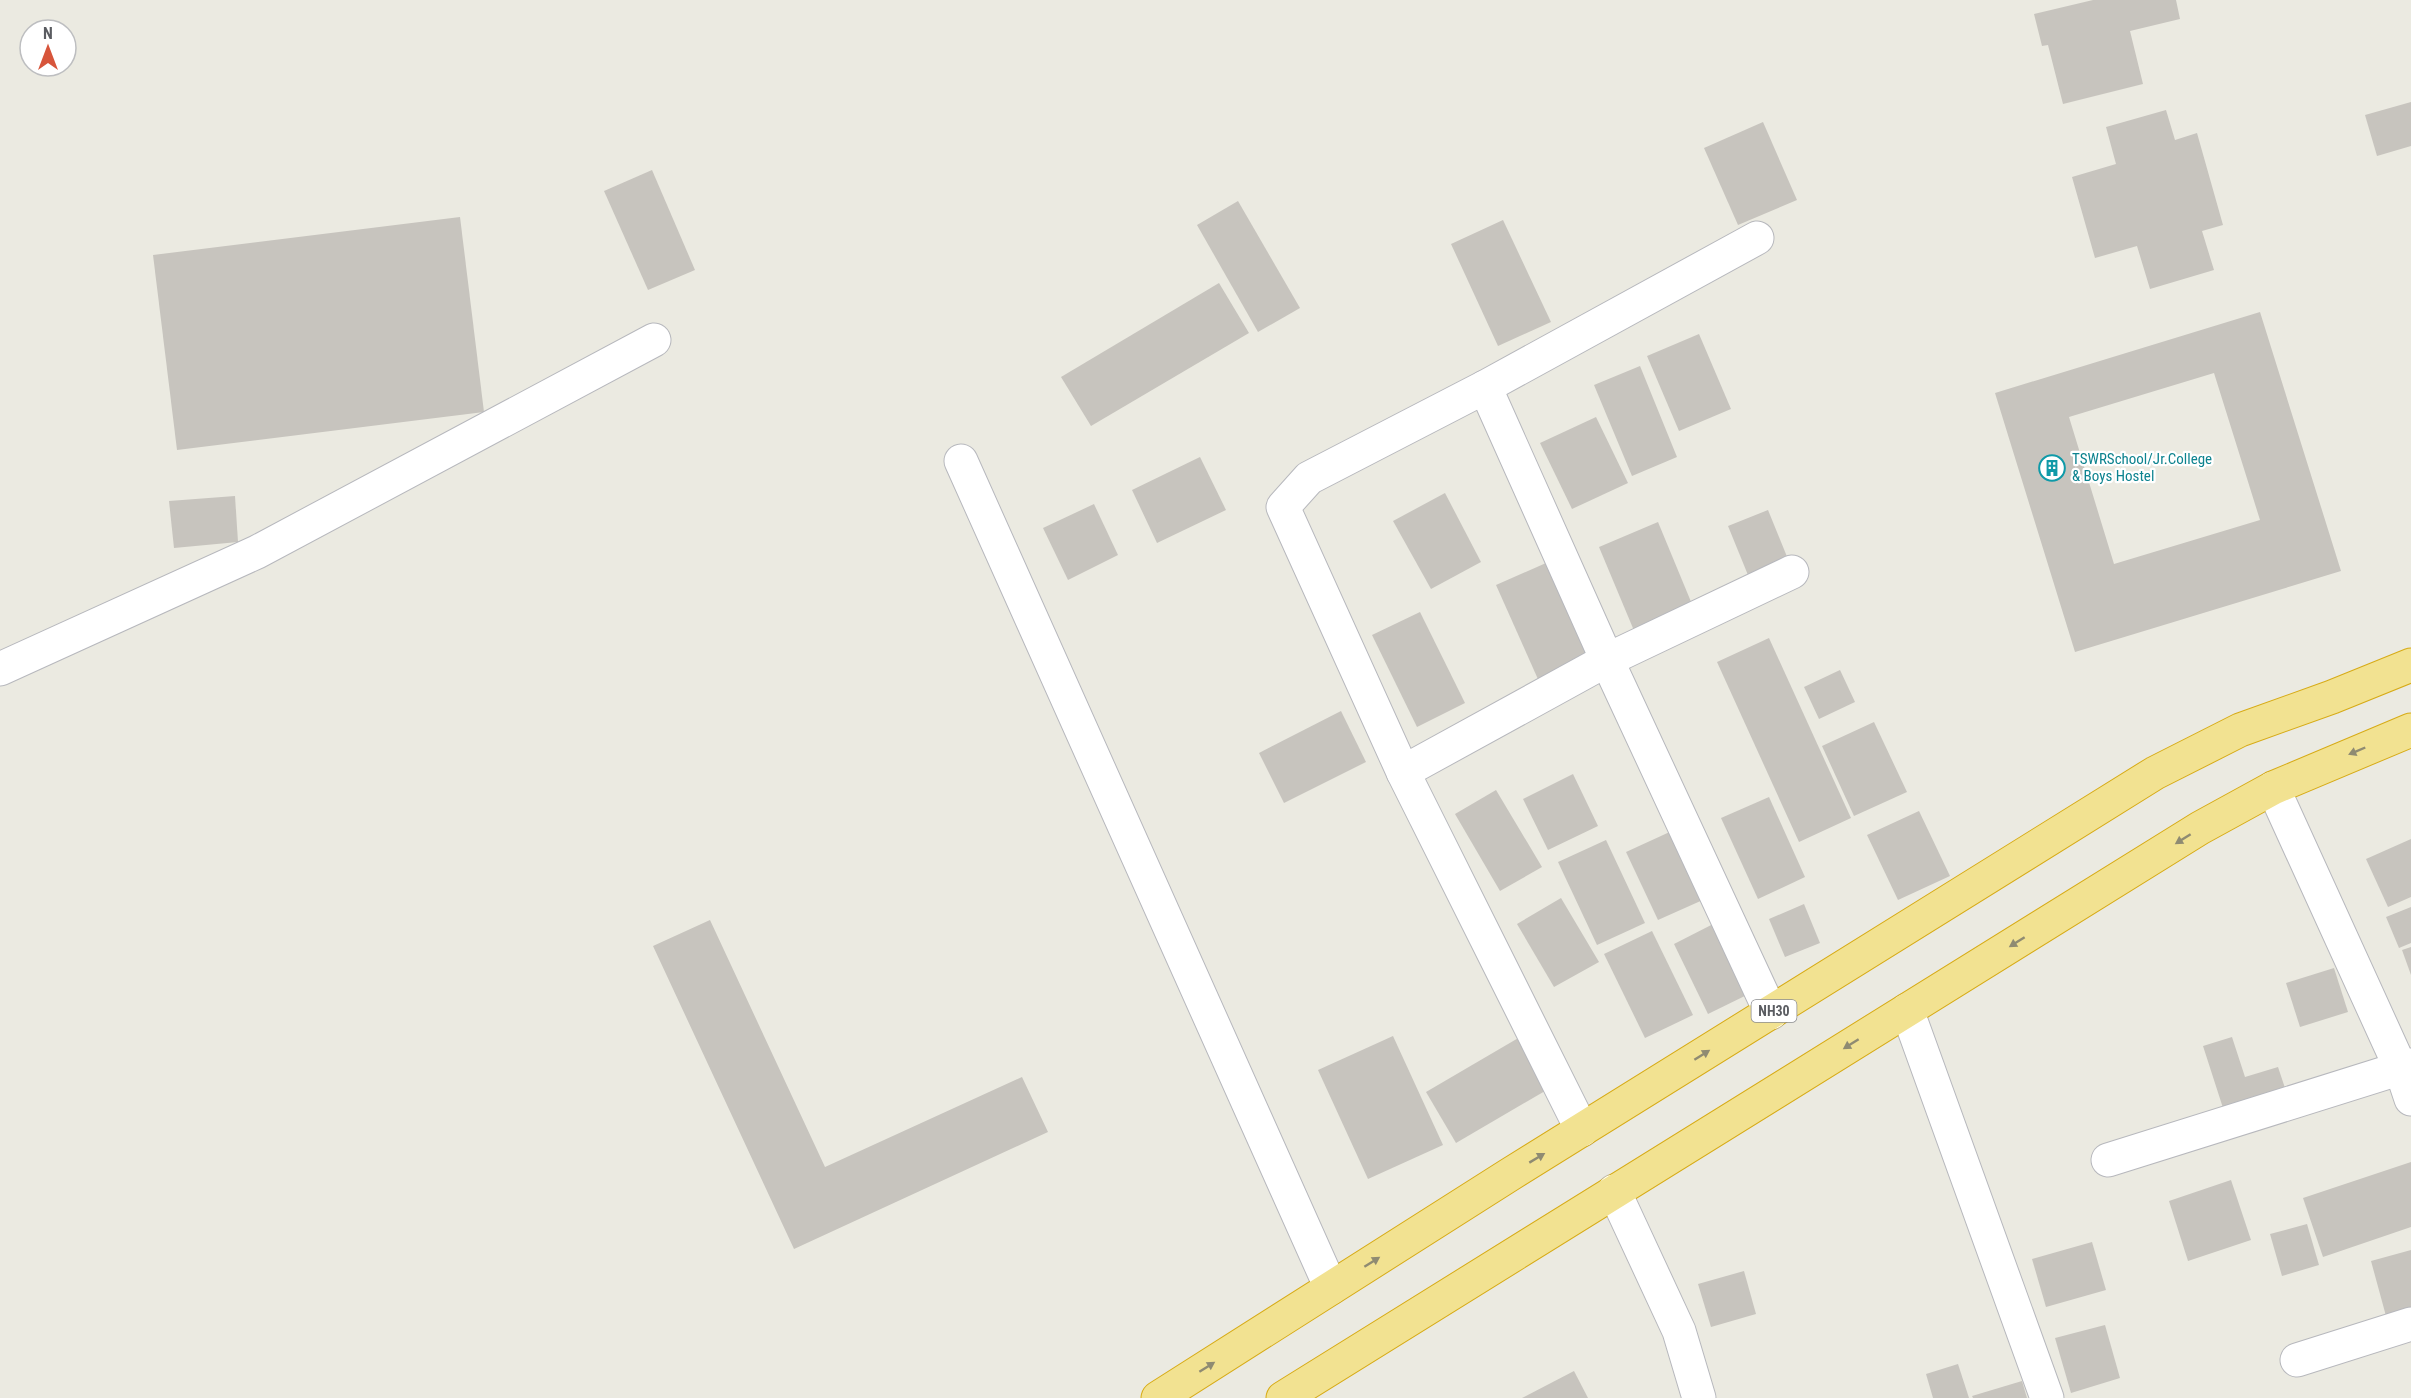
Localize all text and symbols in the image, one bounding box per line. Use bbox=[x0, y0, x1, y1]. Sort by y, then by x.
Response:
north arrow bbox=[18, 18, 78, 78]
text: N bbox=[43, 24, 53, 43]
place label: TSWRSchool/Jr.College & Boys Hostel bbox=[2072, 450, 2212, 485]
building icon: TSWRSchool/Jr.College & Boys Hostel bbox=[2037, 453, 2067, 483]
one-way arrow bbox=[2347, 746, 2365, 756]
one-way arrow bbox=[2175, 833, 2191, 844]
one-way arrow bbox=[2009, 936, 2025, 947]
road number: NH30 bbox=[1752, 1000, 1796, 1022]
one-way arrow bbox=[1843, 1039, 1859, 1050]
one-way arrow bbox=[1694, 1050, 1711, 1061]
one-way arrow bbox=[1529, 1153, 1545, 1164]
one-way arrow bbox=[1364, 1257, 1380, 1268]
one-way arrow bbox=[1199, 1361, 1215, 1372]

